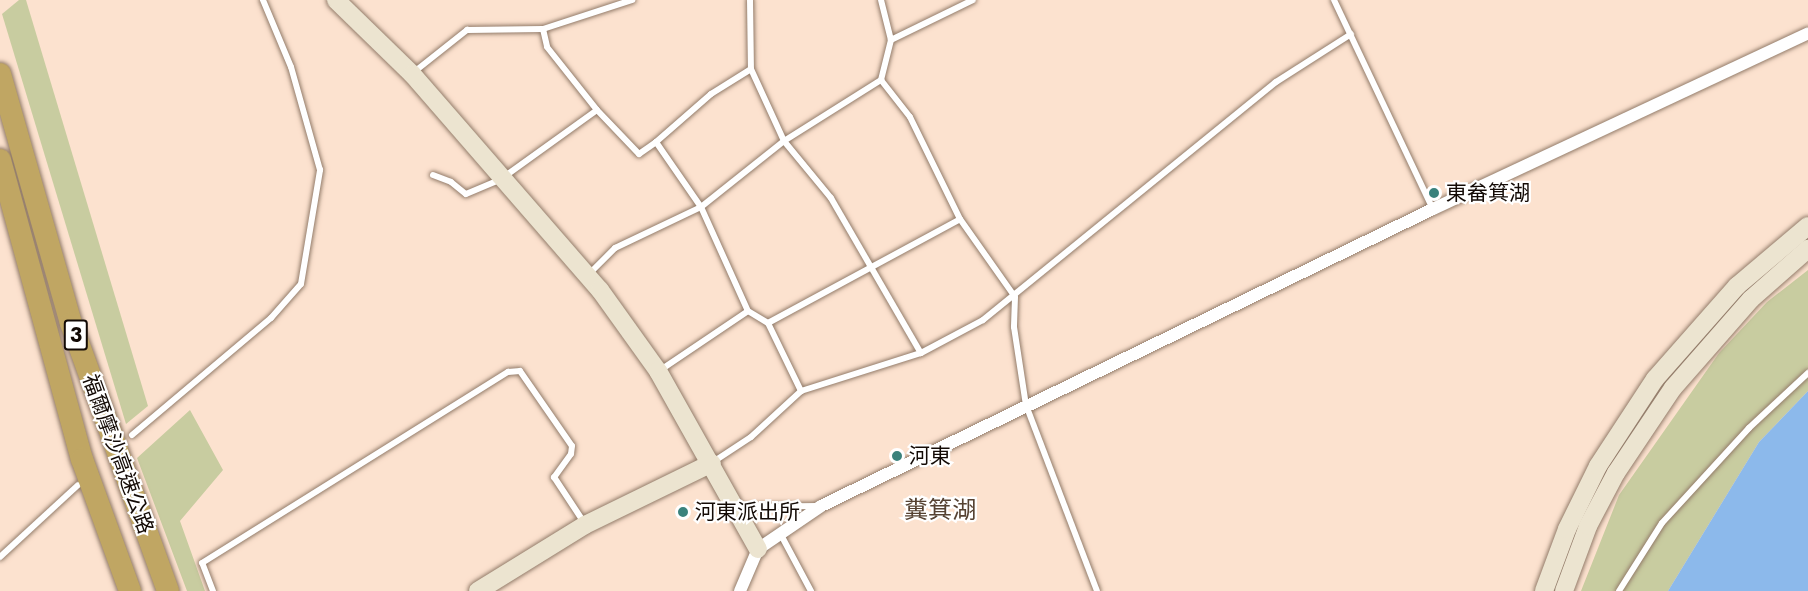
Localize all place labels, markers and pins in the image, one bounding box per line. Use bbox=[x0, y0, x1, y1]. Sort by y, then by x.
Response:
place label: 東畚箕湖 bbox=[1446, 180, 1530, 206]
marker: 東畚箕湖 bbox=[1427, 186, 1441, 200]
place label: 河東 bbox=[909, 443, 951, 469]
marker: 河東 bbox=[890, 449, 904, 463]
place label: 河東派出所 bbox=[695, 499, 800, 525]
marker: 河東派出所 bbox=[676, 505, 690, 519]

